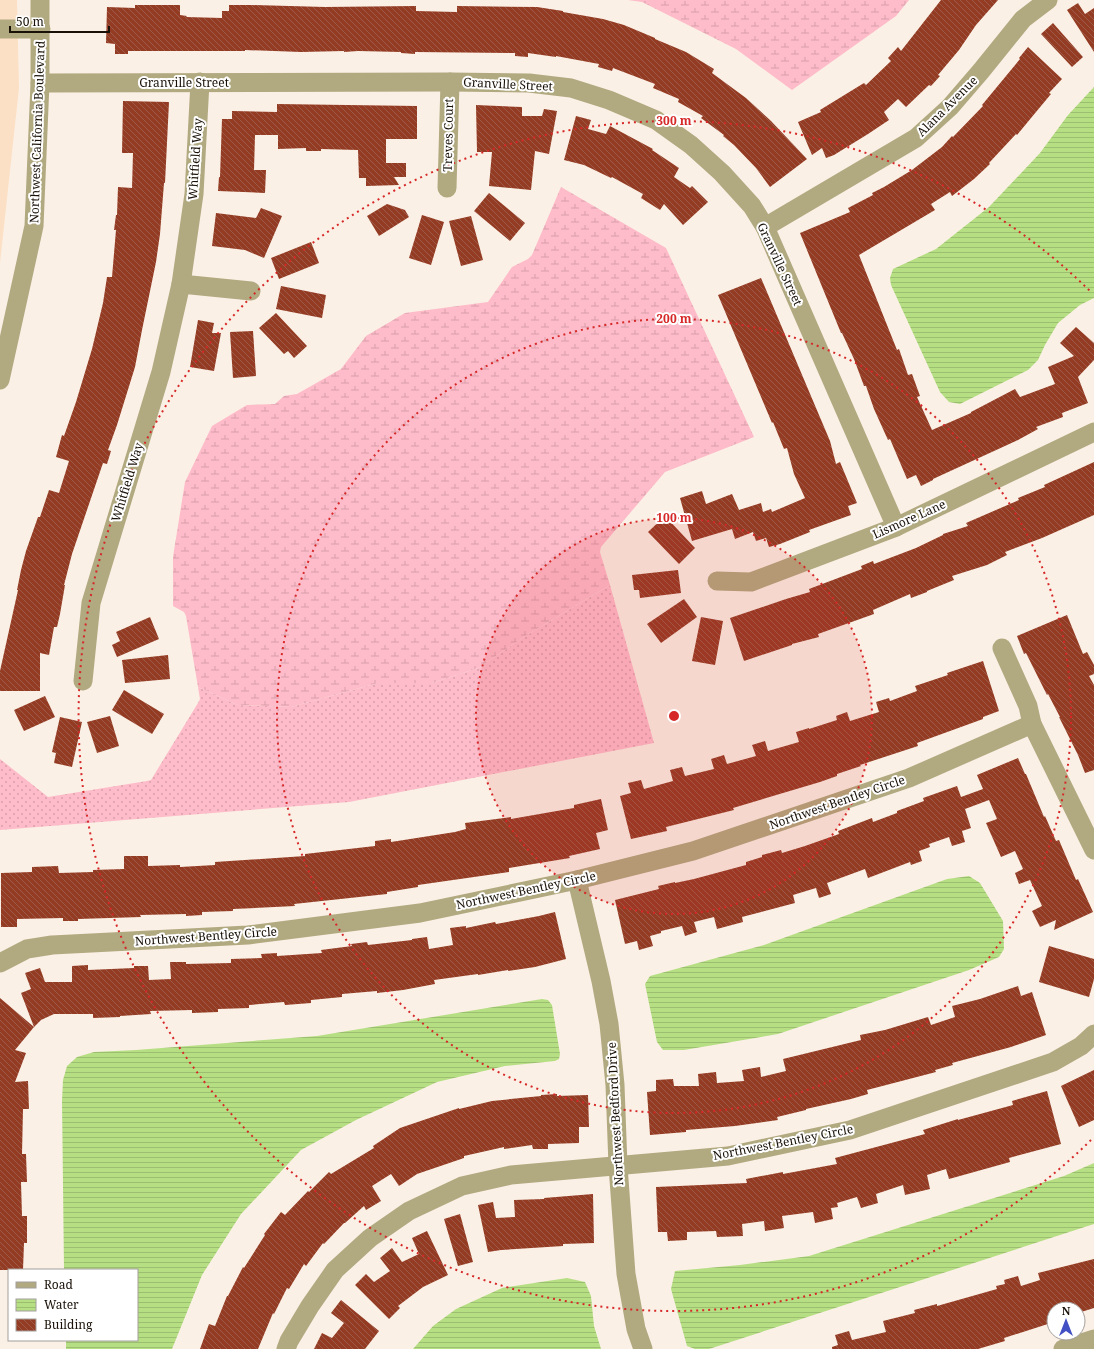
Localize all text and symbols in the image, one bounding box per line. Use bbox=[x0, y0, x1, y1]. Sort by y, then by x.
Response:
scale bar bbox=[10, 8, 109, 34]
text: 50 m bbox=[16, 13, 44, 30]
street label: Northwest California Boulevard bbox=[25, 40, 49, 223]
street label: Alana Avenue bbox=[913, 72, 981, 140]
street label: Granville Street bbox=[463, 73, 553, 95]
street label: Granville Street bbox=[139, 74, 229, 91]
street label: Treves Court bbox=[439, 98, 457, 172]
text: 300 m bbox=[656, 112, 692, 129]
street label: Whitfield Way bbox=[184, 117, 206, 200]
street label: Granville Street bbox=[753, 220, 807, 308]
text: 200 m bbox=[656, 310, 692, 327]
street label: Whitfield Way bbox=[107, 440, 147, 524]
street label: Lismore Lane bbox=[870, 495, 948, 543]
text: 100 m bbox=[656, 509, 692, 526]
centre of rings bbox=[667, 709, 681, 723]
street label: Northwest Bentley Circle bbox=[767, 771, 907, 833]
street label: Northwest Bentley Circle bbox=[455, 867, 597, 913]
street label: Northwest Bentley Circle bbox=[134, 923, 278, 949]
street label: Northwest Bedford Drive bbox=[603, 1042, 627, 1186]
street label: Northwest Bentley Circle bbox=[712, 1120, 854, 1164]
legend bbox=[8, 1269, 138, 1341]
text: Road bbox=[44, 1276, 74, 1293]
text: Water bbox=[44, 1296, 79, 1313]
north arrow bbox=[1046, 1301, 1086, 1341]
text: N bbox=[1062, 1303, 1071, 1318]
text: Building bbox=[44, 1316, 93, 1333]

